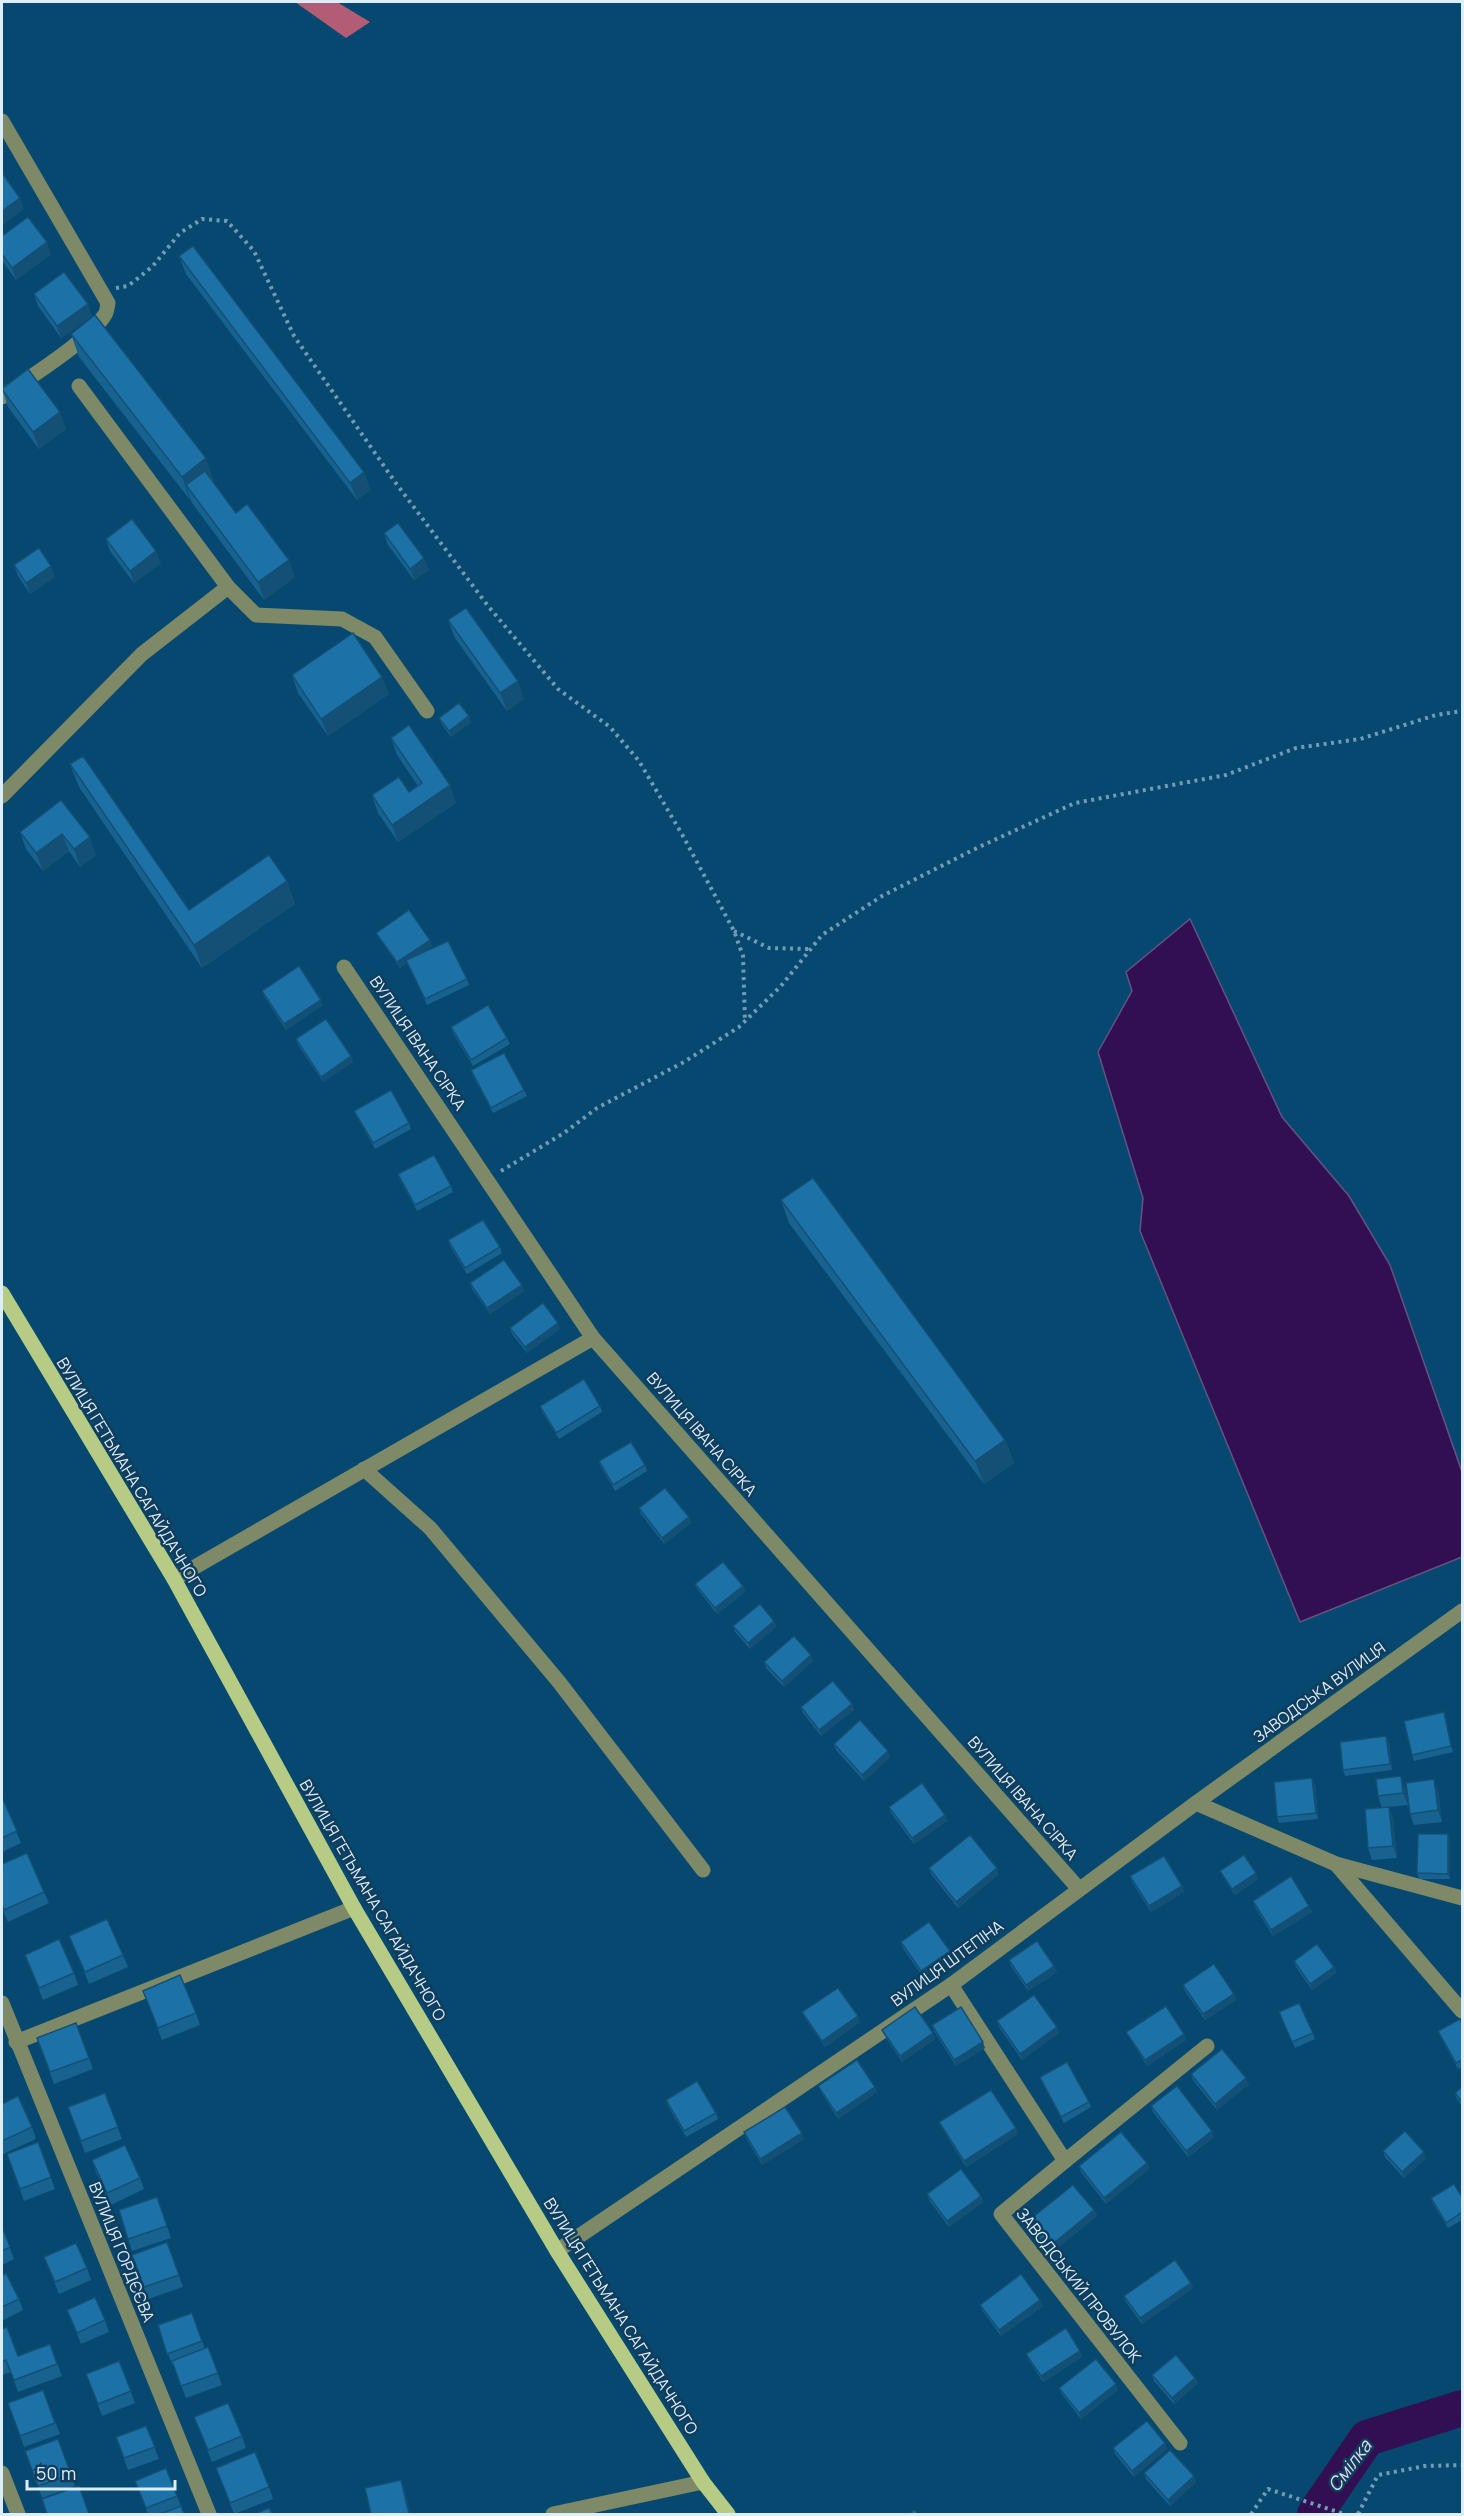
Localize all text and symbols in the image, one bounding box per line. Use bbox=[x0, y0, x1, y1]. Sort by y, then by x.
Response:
street label: ВУЛИЦЯ ІВАНА СІРКА bbox=[365, 972, 471, 1114]
street label: ВУЛИЦЯ ГЕТЬМАНА САГАЙДАЧНОГО bbox=[52, 1353, 213, 1601]
street label: ВУЛИЦЯ ІВАНА СІРКА bbox=[642, 1367, 762, 1501]
street label: ЗАВОДСЬКА ВУЛИЦЯ bbox=[1248, 1637, 1390, 1747]
street label: ВУЛИЦЯ ІВАНА СІРКА bbox=[963, 1731, 1083, 1865]
street label: ВУЛИЦЯ ГЕТЬМАНА САГАЙДАЧНОГО bbox=[295, 1775, 452, 2025]
street label: ВУЛИЦЯ ШТЕПІНА bbox=[886, 1915, 1008, 2011]
street label: ВУЛИЦЯ ГОРДЄЄВА bbox=[84, 2179, 160, 2325]
street label: ВУЛИЦЯ ГЕТЬМАНА САГАЙДАЧНОГО bbox=[539, 2193, 703, 2439]
street label: ЗАВОДСЬКИЙ ПРОВУЛОК bbox=[1011, 2203, 1147, 2367]
water label: Смілка bbox=[1322, 2434, 1377, 2496]
scale bar bbox=[27, 2453, 176, 2491]
text: 50 m bbox=[36, 2461, 76, 2485]

